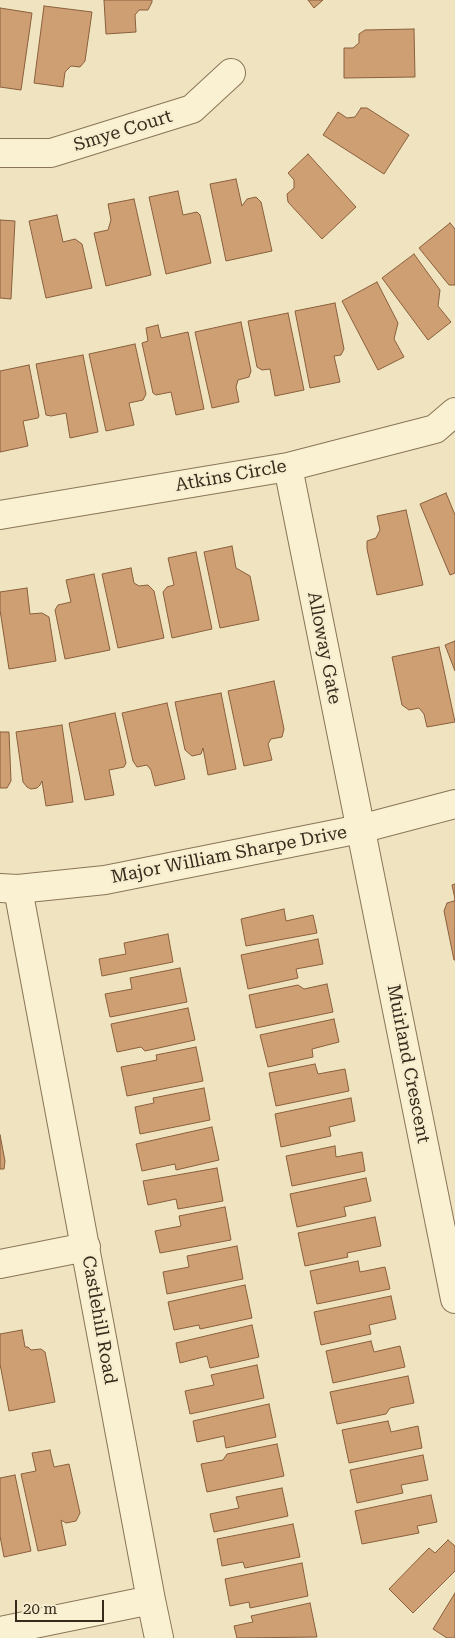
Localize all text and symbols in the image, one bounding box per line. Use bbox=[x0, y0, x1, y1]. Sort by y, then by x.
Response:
street label: Smye Court bbox=[71, 106, 175, 156]
street label: Atkins Circle bbox=[174, 456, 288, 496]
street label: Alloway Gate bbox=[303, 590, 345, 706]
street label: Major William Sharpe Drive bbox=[109, 822, 349, 888]
street label: Muirland Crescent bbox=[382, 983, 434, 1145]
street label: Castlehill Road bbox=[77, 1254, 121, 1386]
scale bar bbox=[18, 1590, 106, 1622]
text: 20 m bbox=[23, 1600, 57, 1618]

